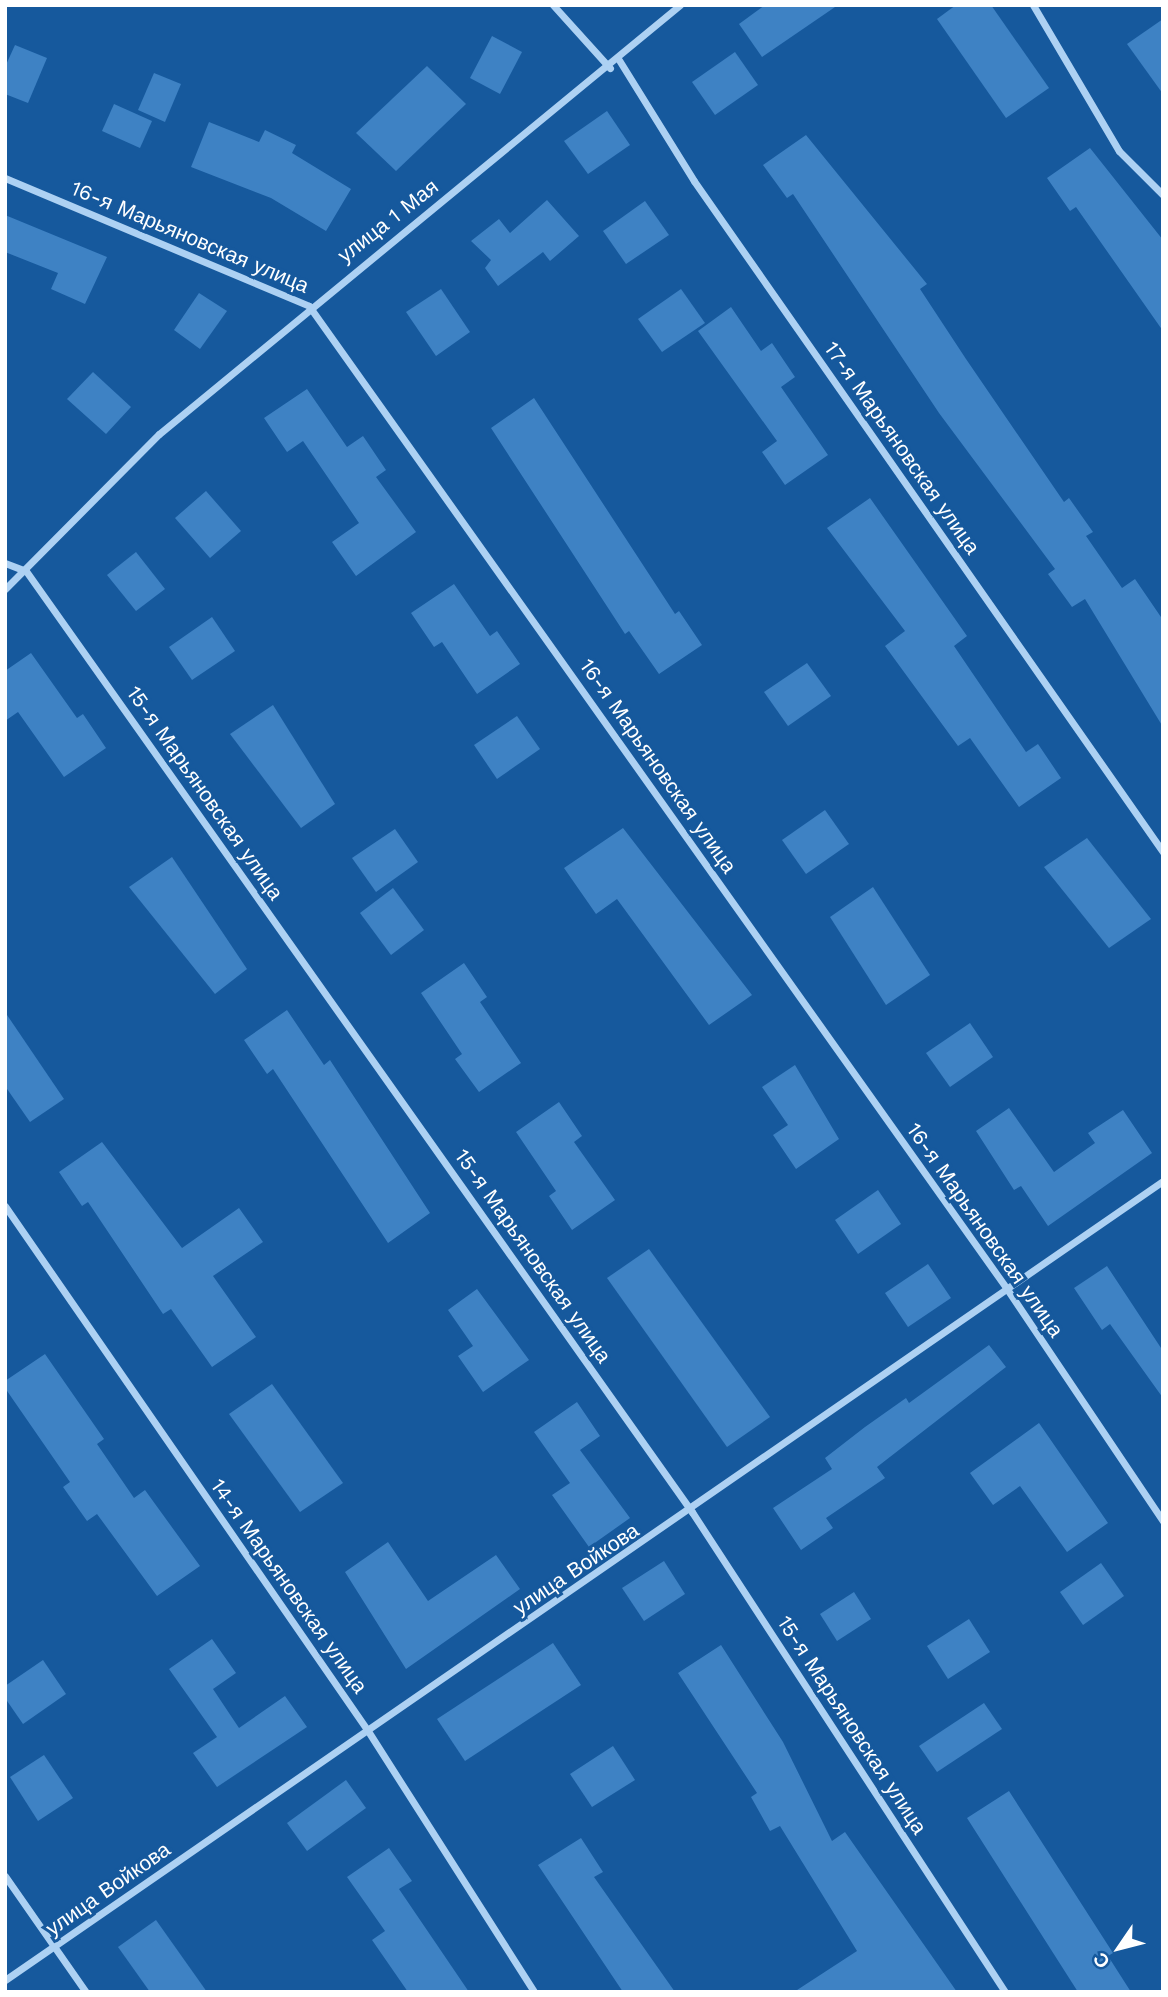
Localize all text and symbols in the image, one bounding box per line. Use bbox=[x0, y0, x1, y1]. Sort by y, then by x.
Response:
street label: улица 1 Мая bbox=[333, 174, 443, 268]
street label: 16-я Марьяновская улица bbox=[67, 175, 313, 299]
street label: 17-я Марьяновская улица bbox=[819, 337, 985, 559]
street label: 16-я Марьяновская улица bbox=[574, 654, 742, 878]
street label: 15-я Марьяновская улица bbox=[121, 681, 289, 905]
street label: 16-я Марьяновская улица bbox=[901, 1118, 1069, 1342]
street label: 15-я Марьяновская улица bbox=[449, 1144, 617, 1368]
street label: 14-я Марьяновская улица bbox=[205, 1474, 373, 1698]
street label: улица Войкова bbox=[508, 1518, 644, 1620]
street label: 15-я Марьяновская улица bbox=[772, 1611, 932, 1839]
street label: улица Войкова bbox=[41, 1837, 175, 1941]
north arrow bbox=[1084, 1913, 1154, 1983]
text: С bbox=[1088, 1948, 1115, 1973]

